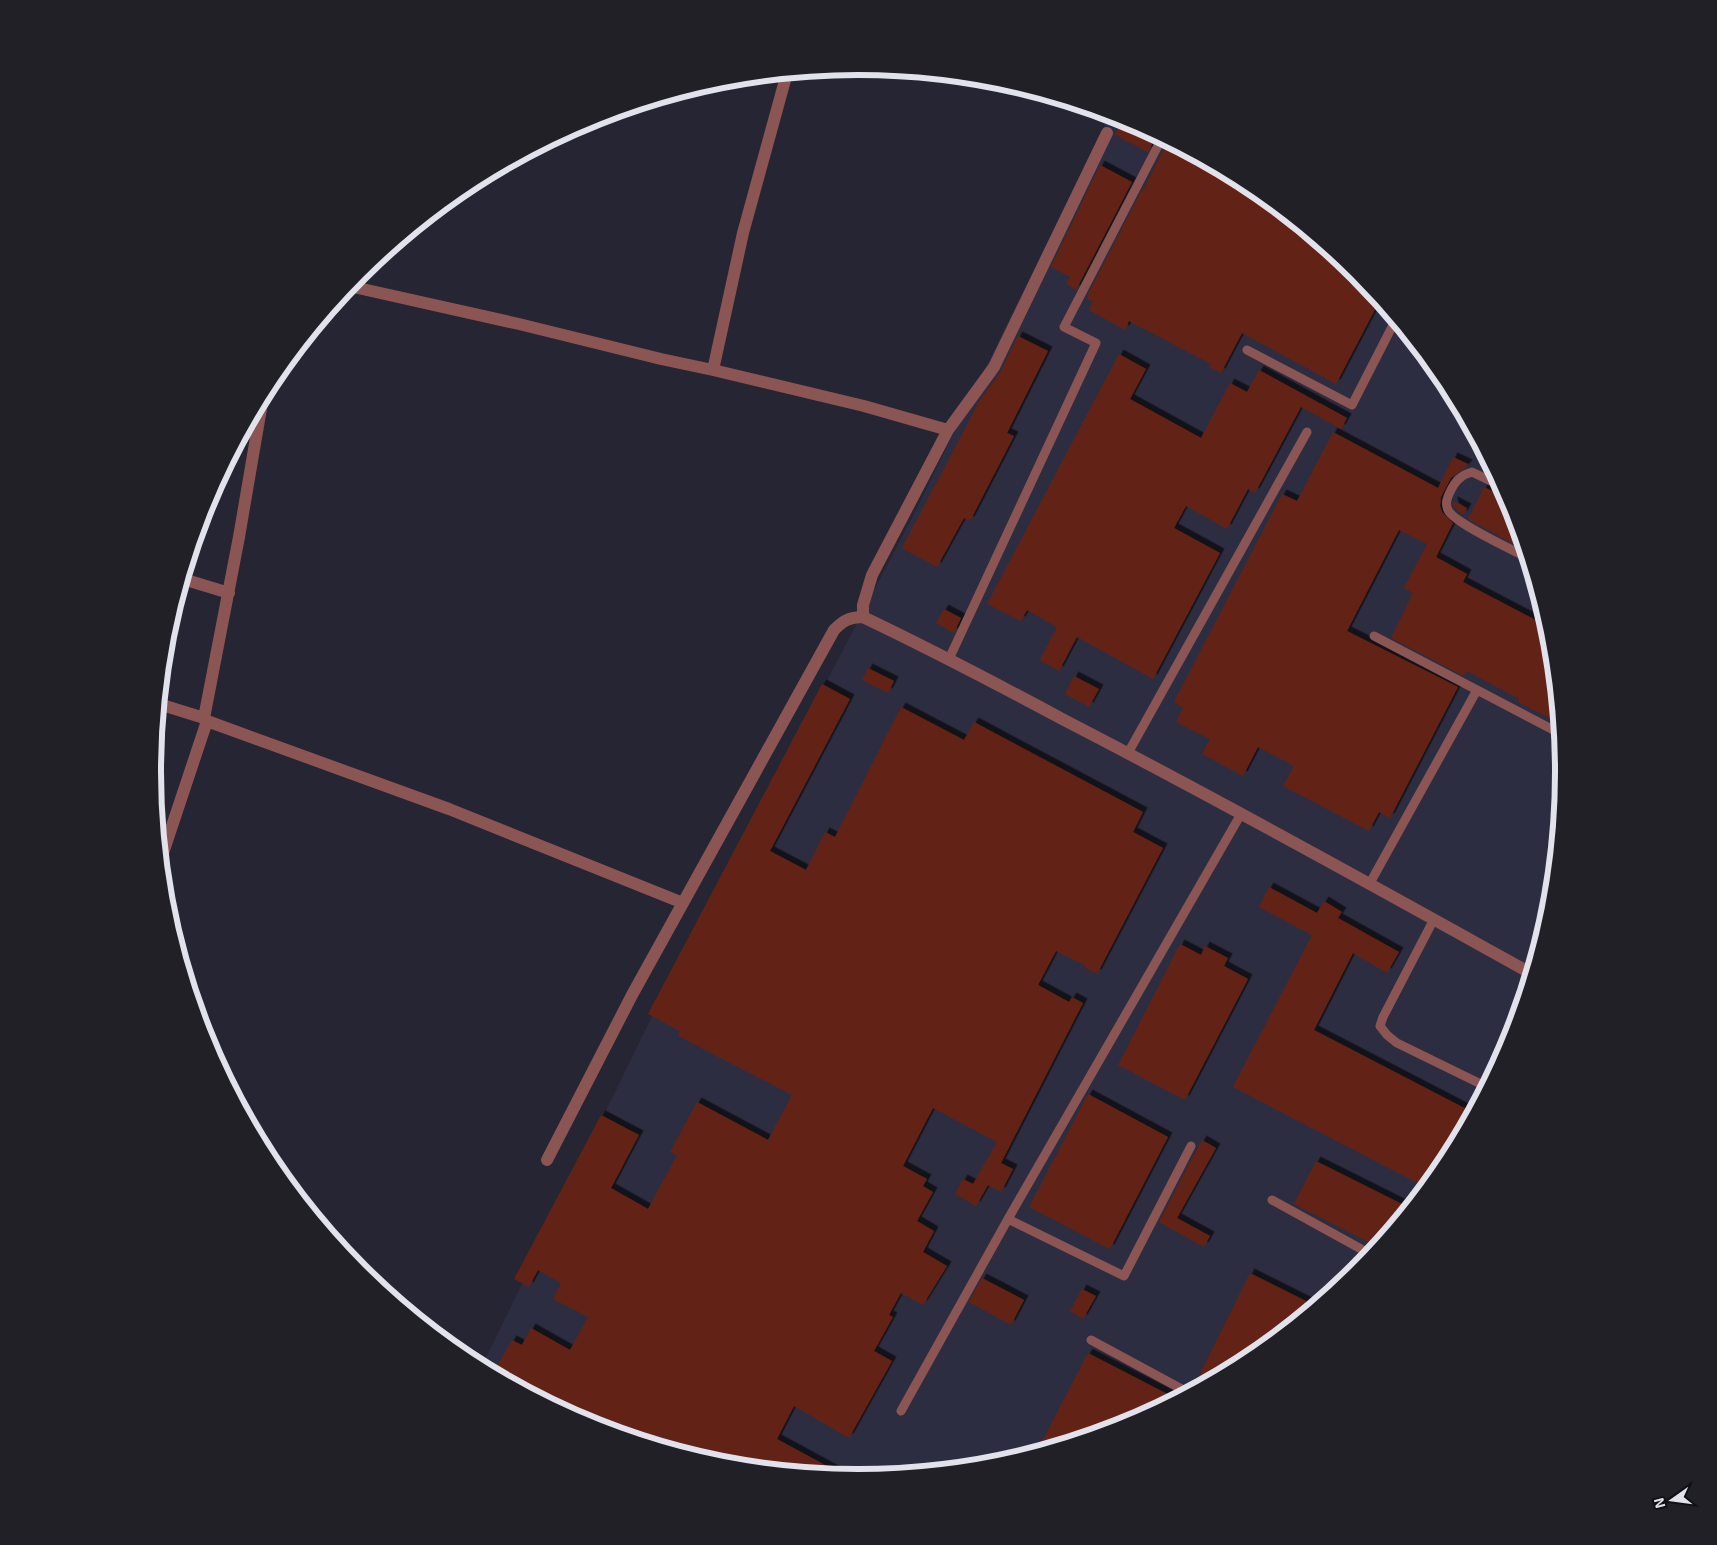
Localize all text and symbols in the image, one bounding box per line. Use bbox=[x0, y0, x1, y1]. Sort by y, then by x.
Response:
north arrow bbox=[1647, 1475, 1697, 1525]
text: N bbox=[1649, 1496, 1668, 1510]

